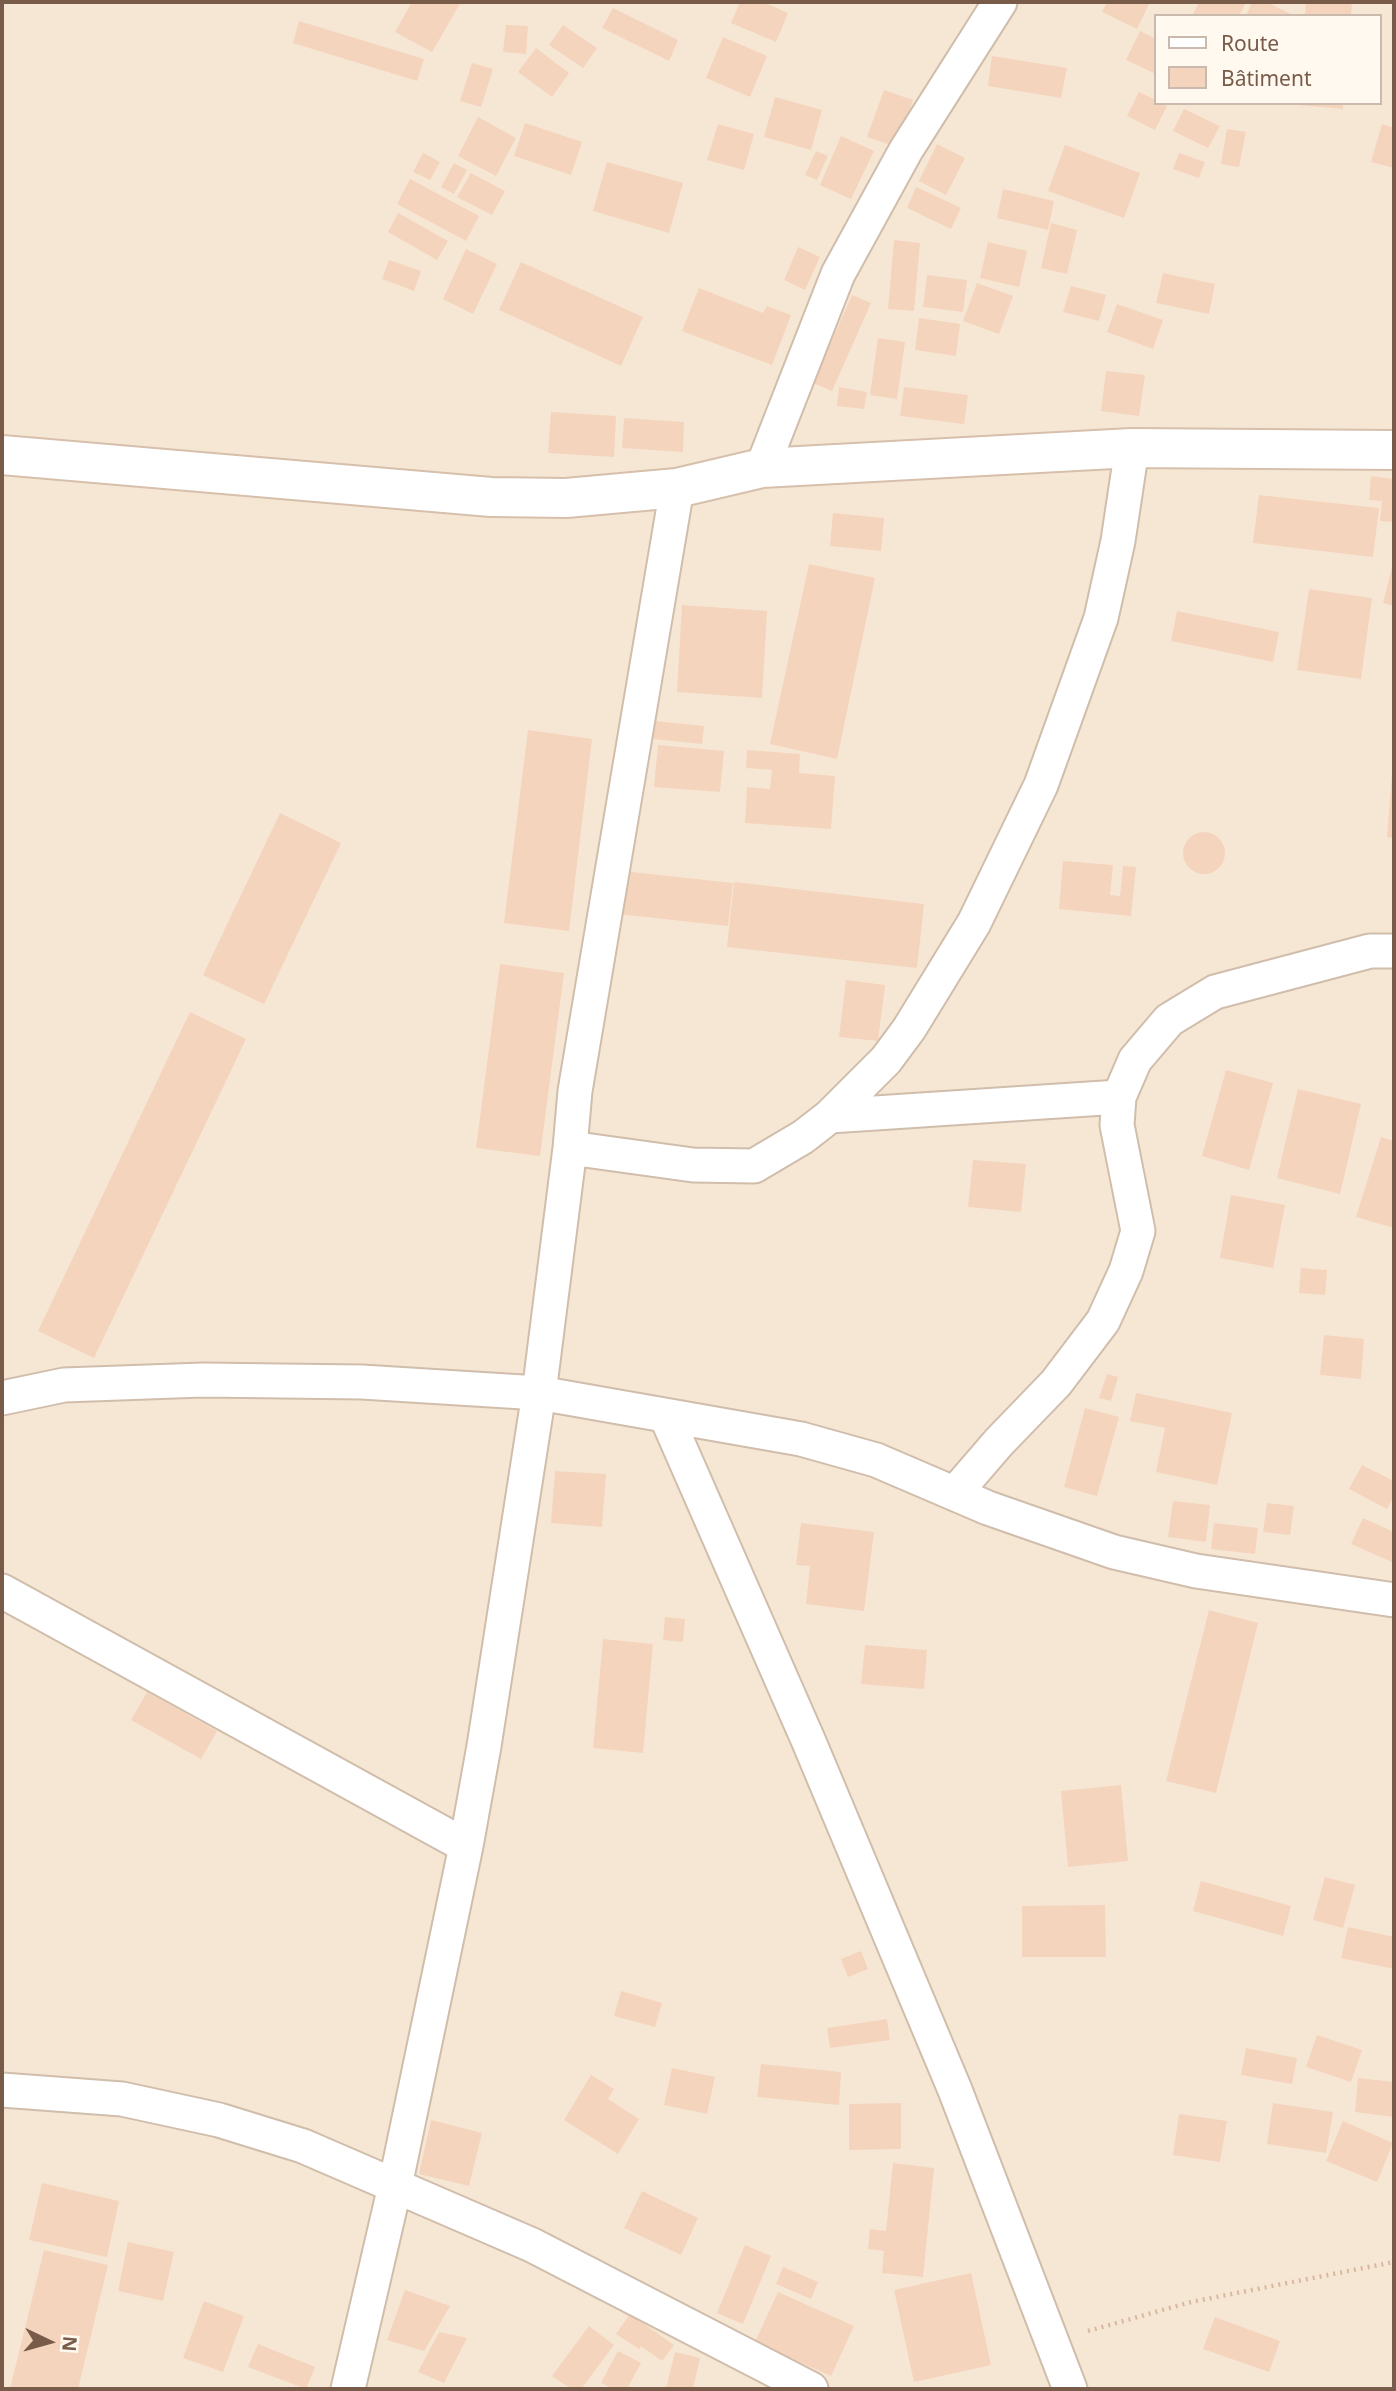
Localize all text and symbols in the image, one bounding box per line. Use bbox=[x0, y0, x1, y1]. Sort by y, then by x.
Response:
legend bbox=[1154, 14, 1382, 105]
text: Route bbox=[1221, 29, 1279, 57]
text: Bâtiment bbox=[1221, 64, 1311, 92]
north arrow bbox=[14, 2307, 84, 2377]
text: N bbox=[56, 2335, 84, 2353]

